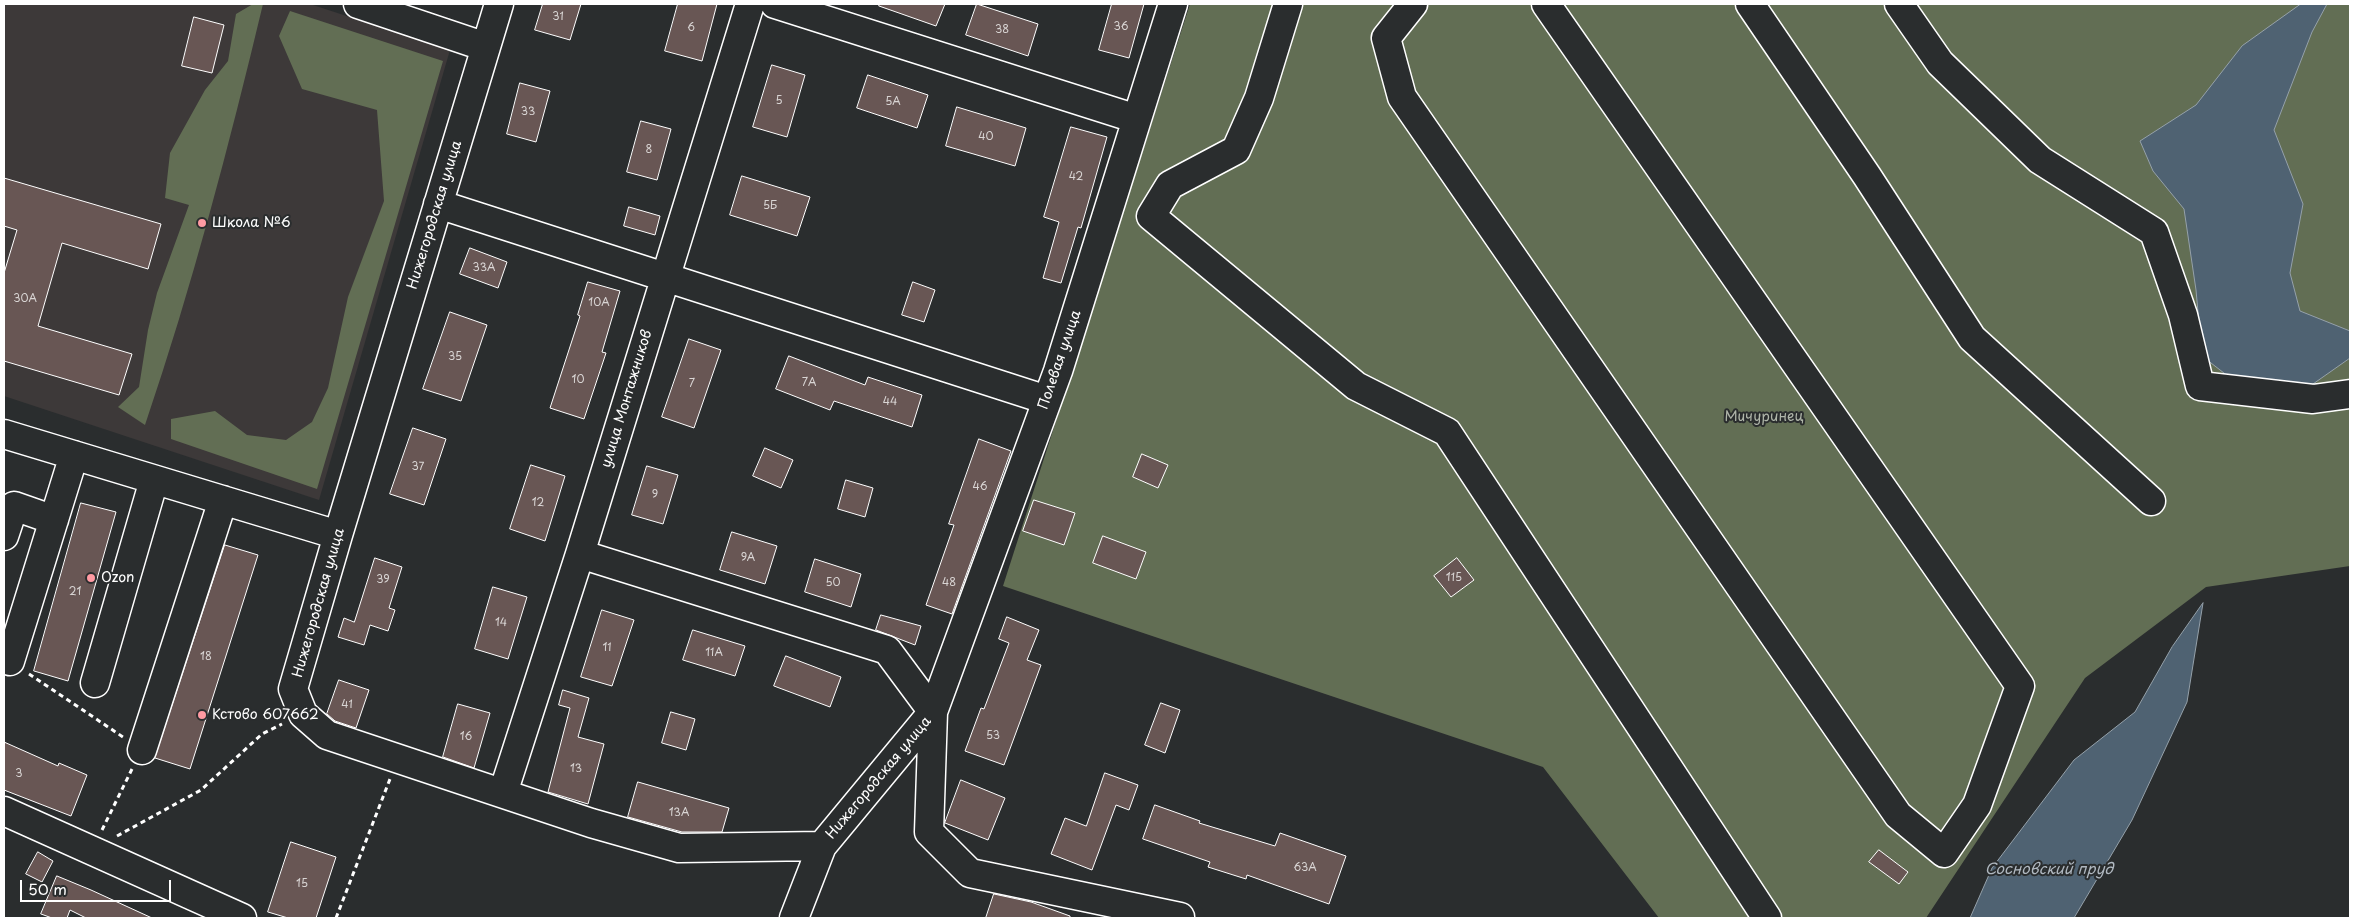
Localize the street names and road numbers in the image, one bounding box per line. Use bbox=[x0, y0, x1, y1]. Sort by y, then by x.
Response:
street label: Нижегородская улица bbox=[404, 139, 466, 291]
street label: Полевая улица bbox=[1035, 308, 1085, 412]
street label: улица Монтажников bbox=[598, 328, 656, 470]
street label: Нижегородская улица bbox=[290, 526, 348, 680]
street label: Нижегородская улица bbox=[823, 713, 935, 843]

